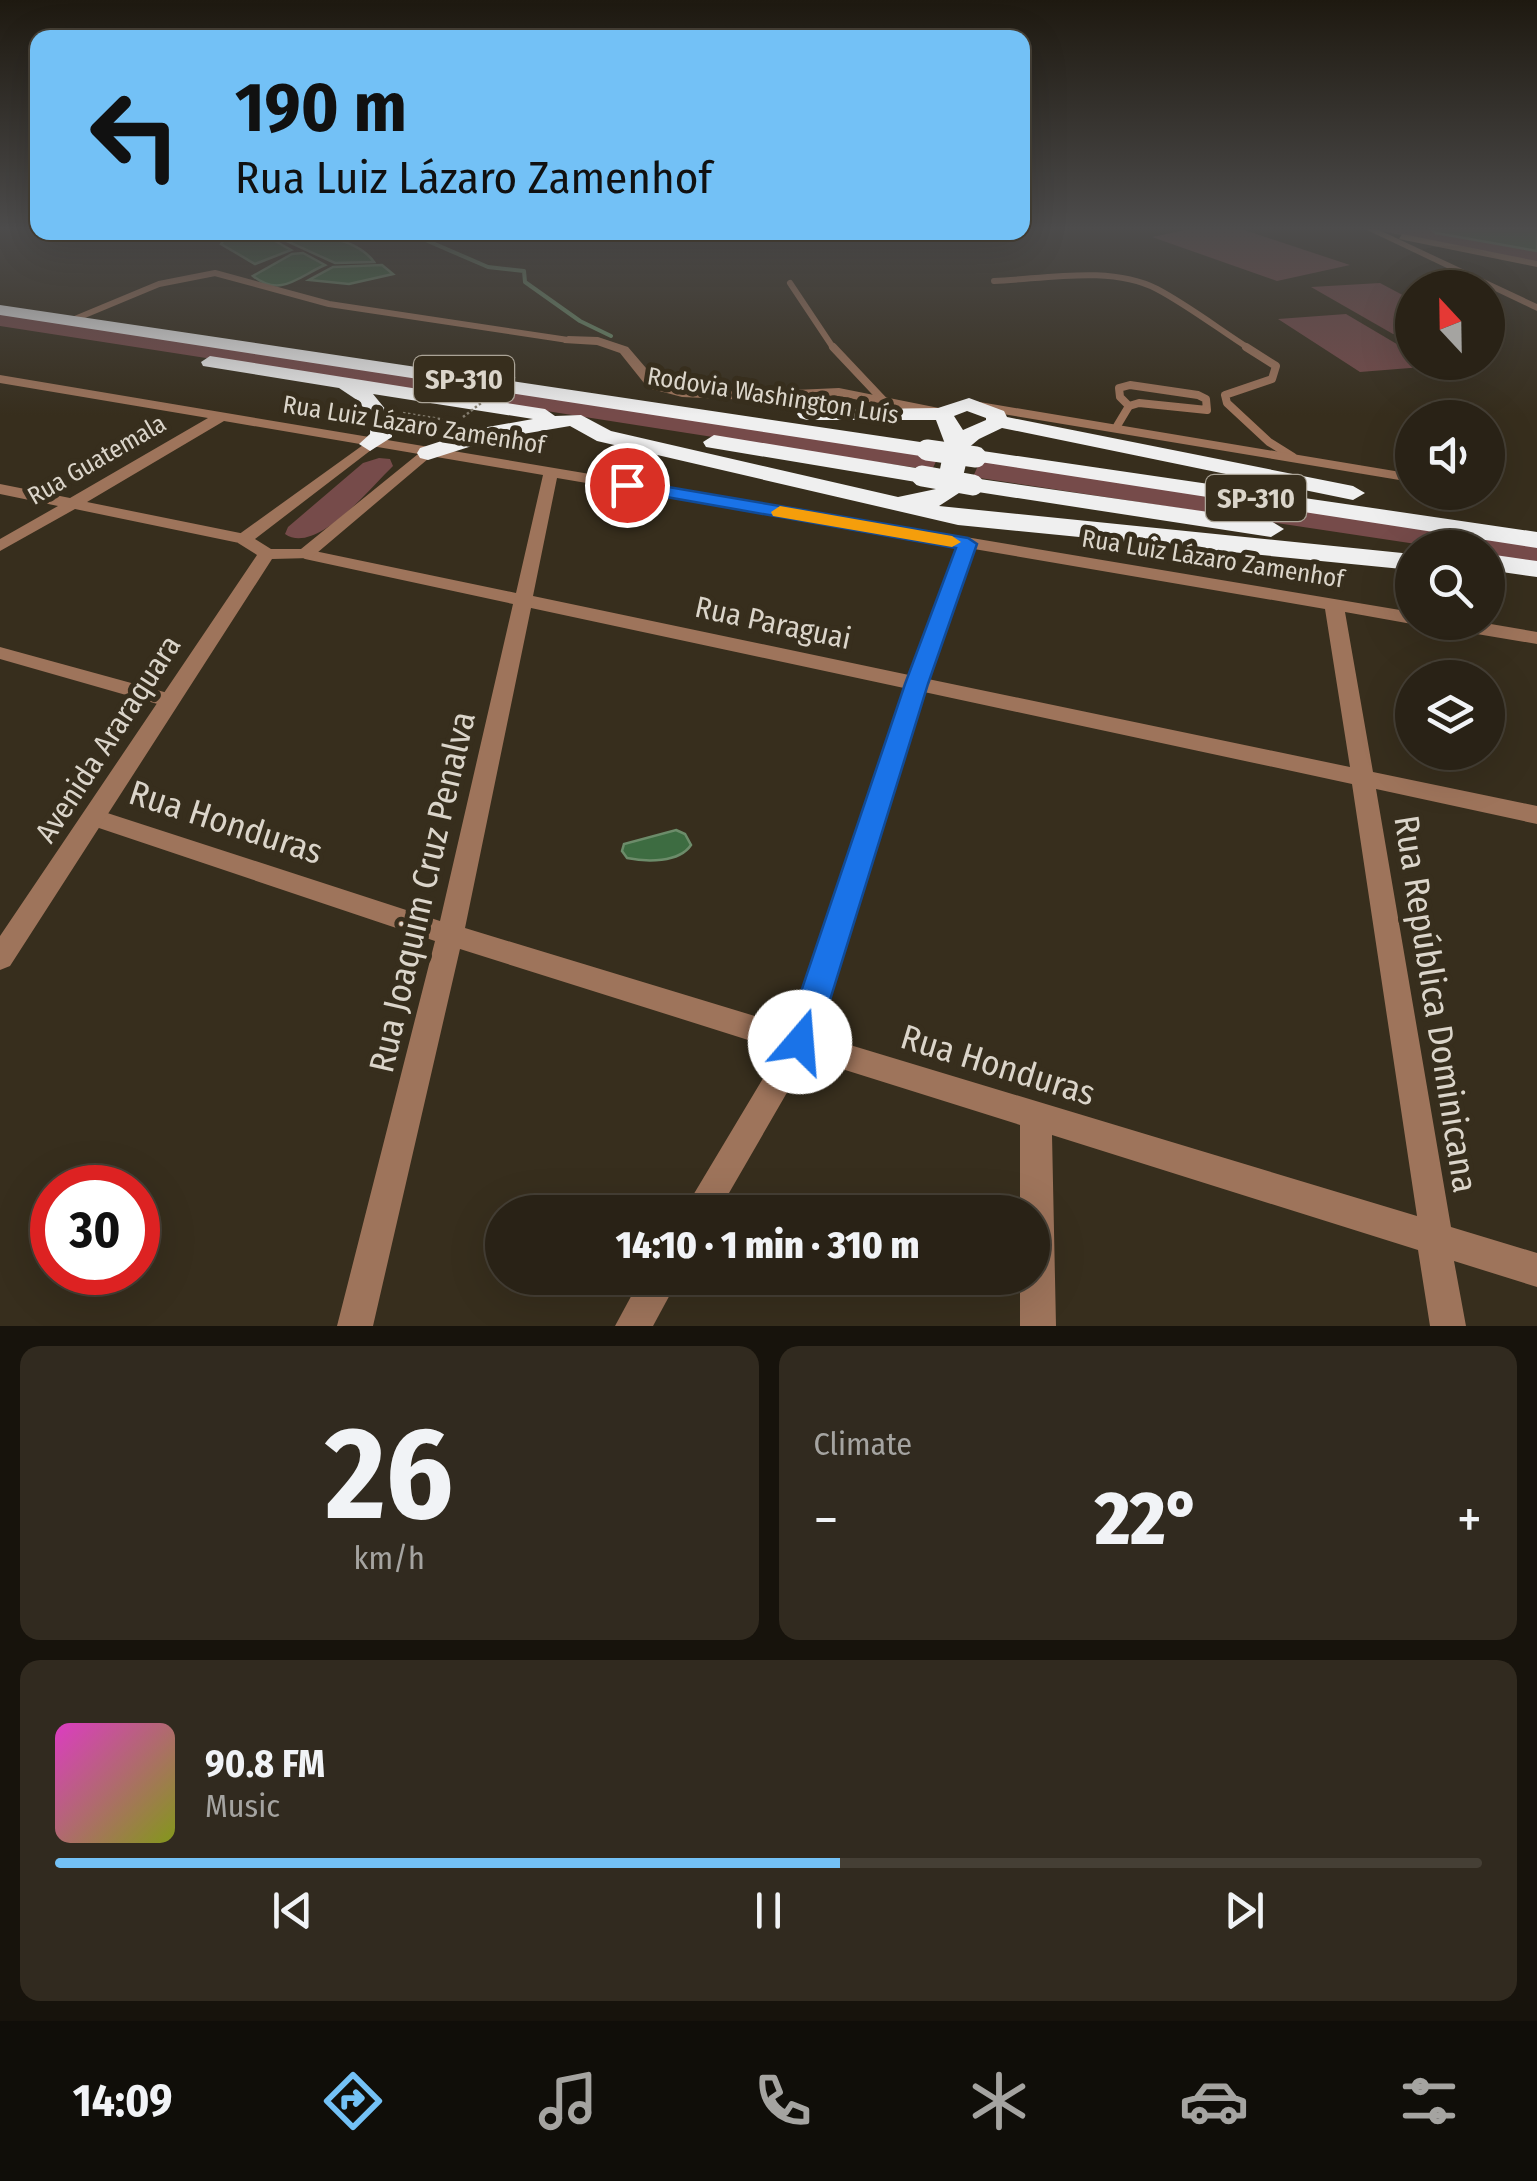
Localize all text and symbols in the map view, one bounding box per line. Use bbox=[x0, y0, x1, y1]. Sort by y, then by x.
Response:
text: 190 m bbox=[235, 66, 407, 150]
icon: left bbox=[70, 70, 200, 200]
text: Rua Luiz Lázaro Zamenhof bbox=[235, 151, 712, 205]
north arrow bbox=[1395, 270, 1505, 380]
map controls bbox=[1395, 270, 1505, 770]
road number: SP-310 bbox=[414, 356, 514, 402]
street label: Rodovia Washington Luís bbox=[645, 361, 901, 431]
street label: Rua Luiz Lázaro Zamenhof bbox=[281, 389, 550, 461]
button: sound bbox=[1395, 400, 1505, 510]
street label: Rua Guatemala bbox=[23, 408, 171, 512]
pin bbox=[585, 443, 670, 528]
icon: arrive bbox=[600, 458, 655, 513]
road number: SP-310 bbox=[1206, 475, 1306, 521]
street label: Rua Luiz Lázaro Zamenhof bbox=[1080, 523, 1349, 595]
button: search bbox=[1395, 530, 1505, 640]
street label: Rua Paraguai bbox=[692, 589, 854, 657]
street label: Avenida Araraquara bbox=[28, 629, 188, 849]
button: layers bbox=[1395, 660, 1505, 770]
street label: Rua Joaquim Cruz Penalva bbox=[360, 707, 484, 1077]
street label: Rua Honduras bbox=[124, 771, 328, 873]
street label: Rua República Dominicana bbox=[1385, 812, 1487, 1196]
position arrow bbox=[748, 990, 852, 1094]
street label: Rua Honduras bbox=[896, 1016, 1100, 1114]
speed limit sign: 30 bbox=[30, 1165, 160, 1295]
text: 14:10 · 1 min · 310 m bbox=[616, 1222, 919, 1268]
text: 26 bbox=[325, 1396, 453, 1552]
text: Climate bbox=[814, 1425, 912, 1463]
text: 22° bbox=[1095, 1474, 1200, 1564]
text: − bbox=[814, 1487, 838, 1553]
text: + bbox=[1457, 1487, 1482, 1553]
text: km/h bbox=[354, 1539, 425, 1577]
text: 90.8 FM bbox=[205, 1741, 325, 1787]
text: Music bbox=[205, 1787, 280, 1825]
icon: previous bbox=[265, 1883, 320, 1938]
icon: pause bbox=[741, 1883, 796, 1938]
icon: next bbox=[1217, 1883, 1272, 1938]
icon: directions bbox=[318, 2066, 388, 2136]
icon: music bbox=[533, 2066, 603, 2136]
icon: phone bbox=[748, 2066, 818, 2136]
icon: climate bbox=[964, 2066, 1034, 2136]
icon: car bbox=[1179, 2066, 1249, 2136]
icon: filters bbox=[1394, 2066, 1464, 2136]
text: 14:09 bbox=[73, 2074, 173, 2128]

